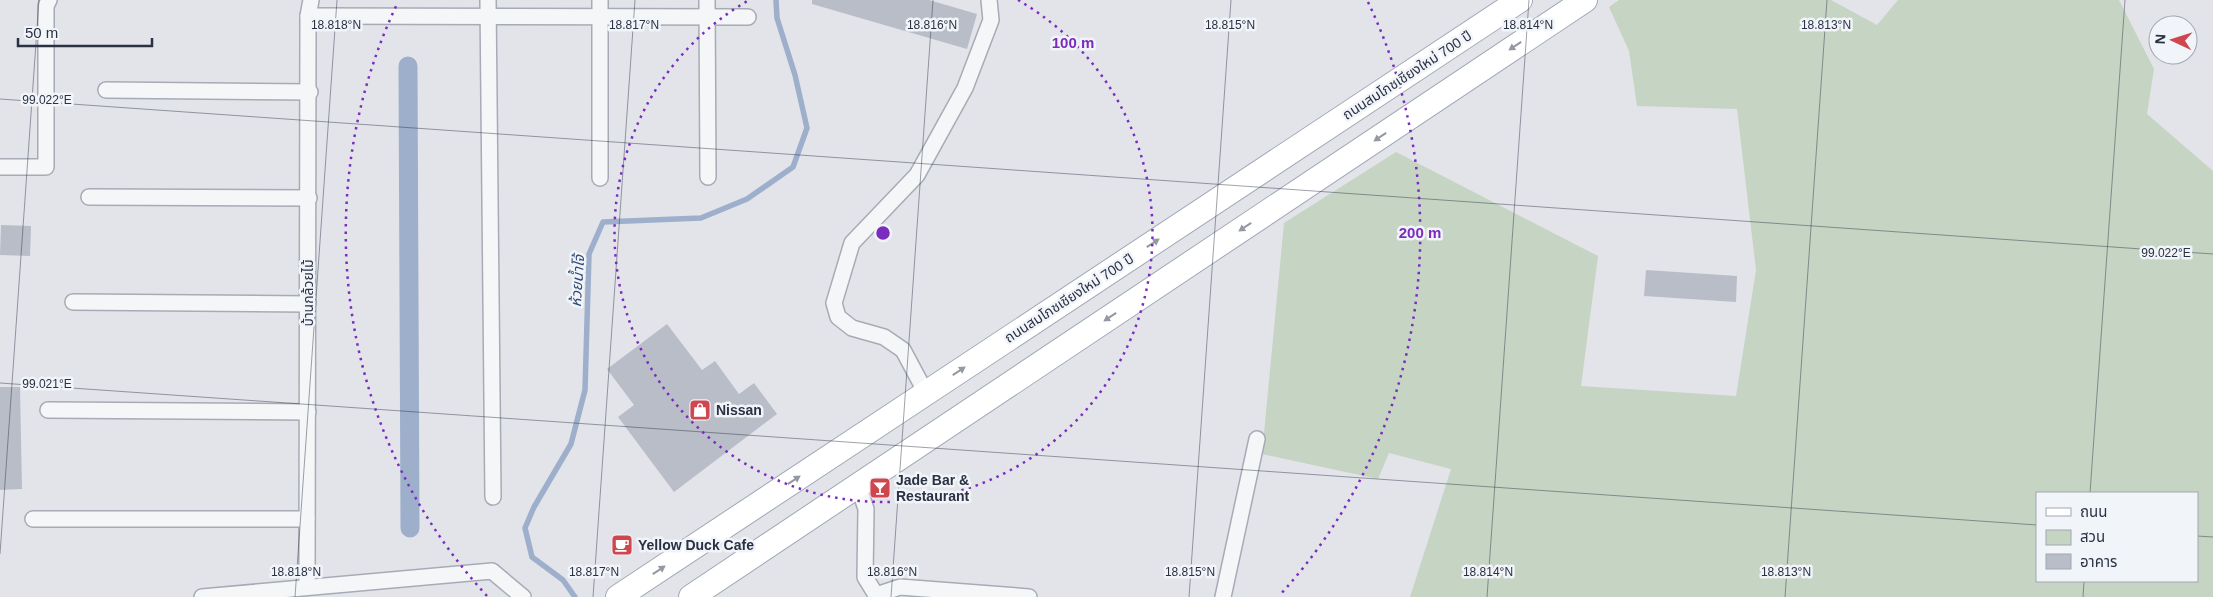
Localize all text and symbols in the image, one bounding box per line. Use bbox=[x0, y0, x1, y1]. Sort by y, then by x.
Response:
scale bar bbox=[18, 15, 151, 47]
north arrow bbox=[2148, 15, 2198, 65]
text: 18.818°N bbox=[311, 18, 361, 32]
text: 18.817°N bbox=[609, 18, 659, 32]
text: 18.816°N bbox=[907, 18, 957, 32]
text: 18.815°N bbox=[1205, 18, 1255, 32]
text: 18.814°N bbox=[1503, 18, 1553, 32]
text: 18.813°N bbox=[1801, 18, 1851, 32]
text: 50 m bbox=[25, 24, 58, 41]
street label: ถนนสมโภชเชียงใหม่ 700 ปี bbox=[1339, 27, 1475, 123]
text: N bbox=[2152, 33, 2168, 45]
text: 100 m bbox=[1052, 34, 1094, 51]
one-way arrow bbox=[1509, 42, 1522, 51]
text: 99.022°E bbox=[22, 93, 72, 107]
one-way arrow bbox=[1373, 132, 1387, 142]
one-way arrow bbox=[1238, 222, 1252, 232]
centre of rings bbox=[874, 224, 892, 242]
text: 200 m bbox=[1399, 224, 1441, 241]
one-way arrow bbox=[1146, 238, 1159, 248]
text: 99.022°E bbox=[2141, 246, 2191, 260]
street label: ถนนสมโภชเชียงใหม่ 700 ปี bbox=[1001, 250, 1137, 346]
water label: ห้วยน้ำโจ้ bbox=[565, 252, 587, 308]
street label: บ้านกล้วยไม้ bbox=[300, 259, 316, 327]
one-way arrow bbox=[1103, 312, 1117, 322]
one-way arrow bbox=[952, 367, 965, 376]
text: 99.021°E bbox=[22, 377, 72, 391]
shop icon: Nissan bbox=[688, 398, 712, 422]
place label: Nissan bbox=[716, 402, 762, 418]
place label: Jade Bar & Restaurant bbox=[896, 472, 969, 504]
one-way arrow bbox=[787, 476, 801, 485]
bar icon: Jade Bar & Restaurant bbox=[868, 476, 892, 500]
legend bbox=[2036, 492, 2198, 582]
text: ถนน bbox=[2080, 503, 2107, 520]
text: สวน bbox=[2080, 528, 2105, 545]
cafe icon: Yellow Duck Cafe bbox=[610, 533, 634, 557]
place label: Yellow Duck Cafe bbox=[638, 537, 754, 553]
text: อาคาร bbox=[2080, 553, 2117, 570]
text: 18.818°N bbox=[271, 565, 321, 579]
text: 18.817°N bbox=[569, 565, 619, 579]
one-way arrow bbox=[652, 565, 665, 575]
text: 18.816°N bbox=[867, 565, 917, 579]
text: 18.815°N bbox=[1165, 565, 1215, 579]
text: 18.814°N bbox=[1463, 565, 1513, 579]
text: 18.813°N bbox=[1761, 565, 1811, 579]

